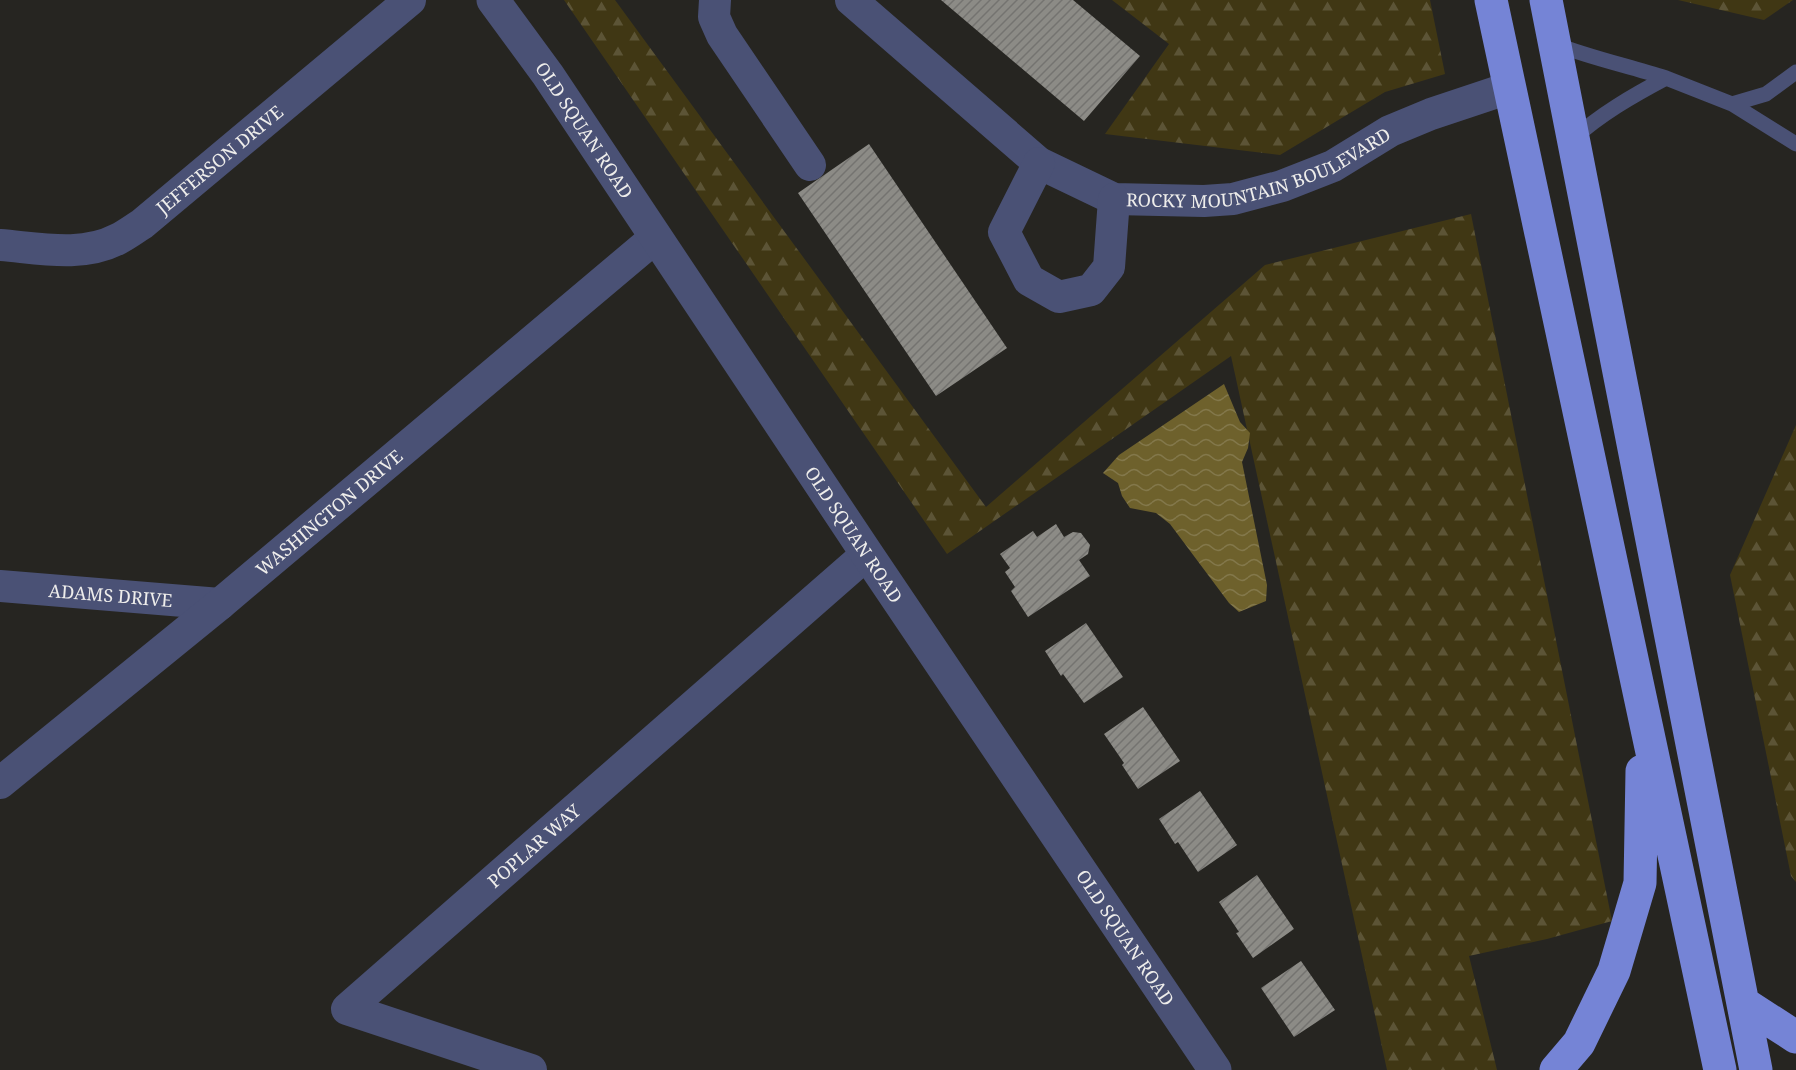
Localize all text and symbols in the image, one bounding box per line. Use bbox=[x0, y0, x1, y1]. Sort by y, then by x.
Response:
street label: OLD SQUAN ROAD bbox=[530, 57, 639, 203]
street label: JEFFERSON DRIVE bbox=[150, 99, 288, 220]
street label: ROCKY MOUNTAIN BOULEVARD bbox=[1126, 122, 1395, 213]
street label: WASHINGTON DRIVE bbox=[251, 444, 407, 581]
street label: OLD SQUAN ROAD bbox=[800, 461, 908, 607]
street label: ADAMS DRIVE bbox=[48, 578, 174, 612]
street label: POPLAR WAY bbox=[482, 798, 586, 893]
street label: OLD SQUAN ROAD bbox=[1071, 865, 1180, 1010]

